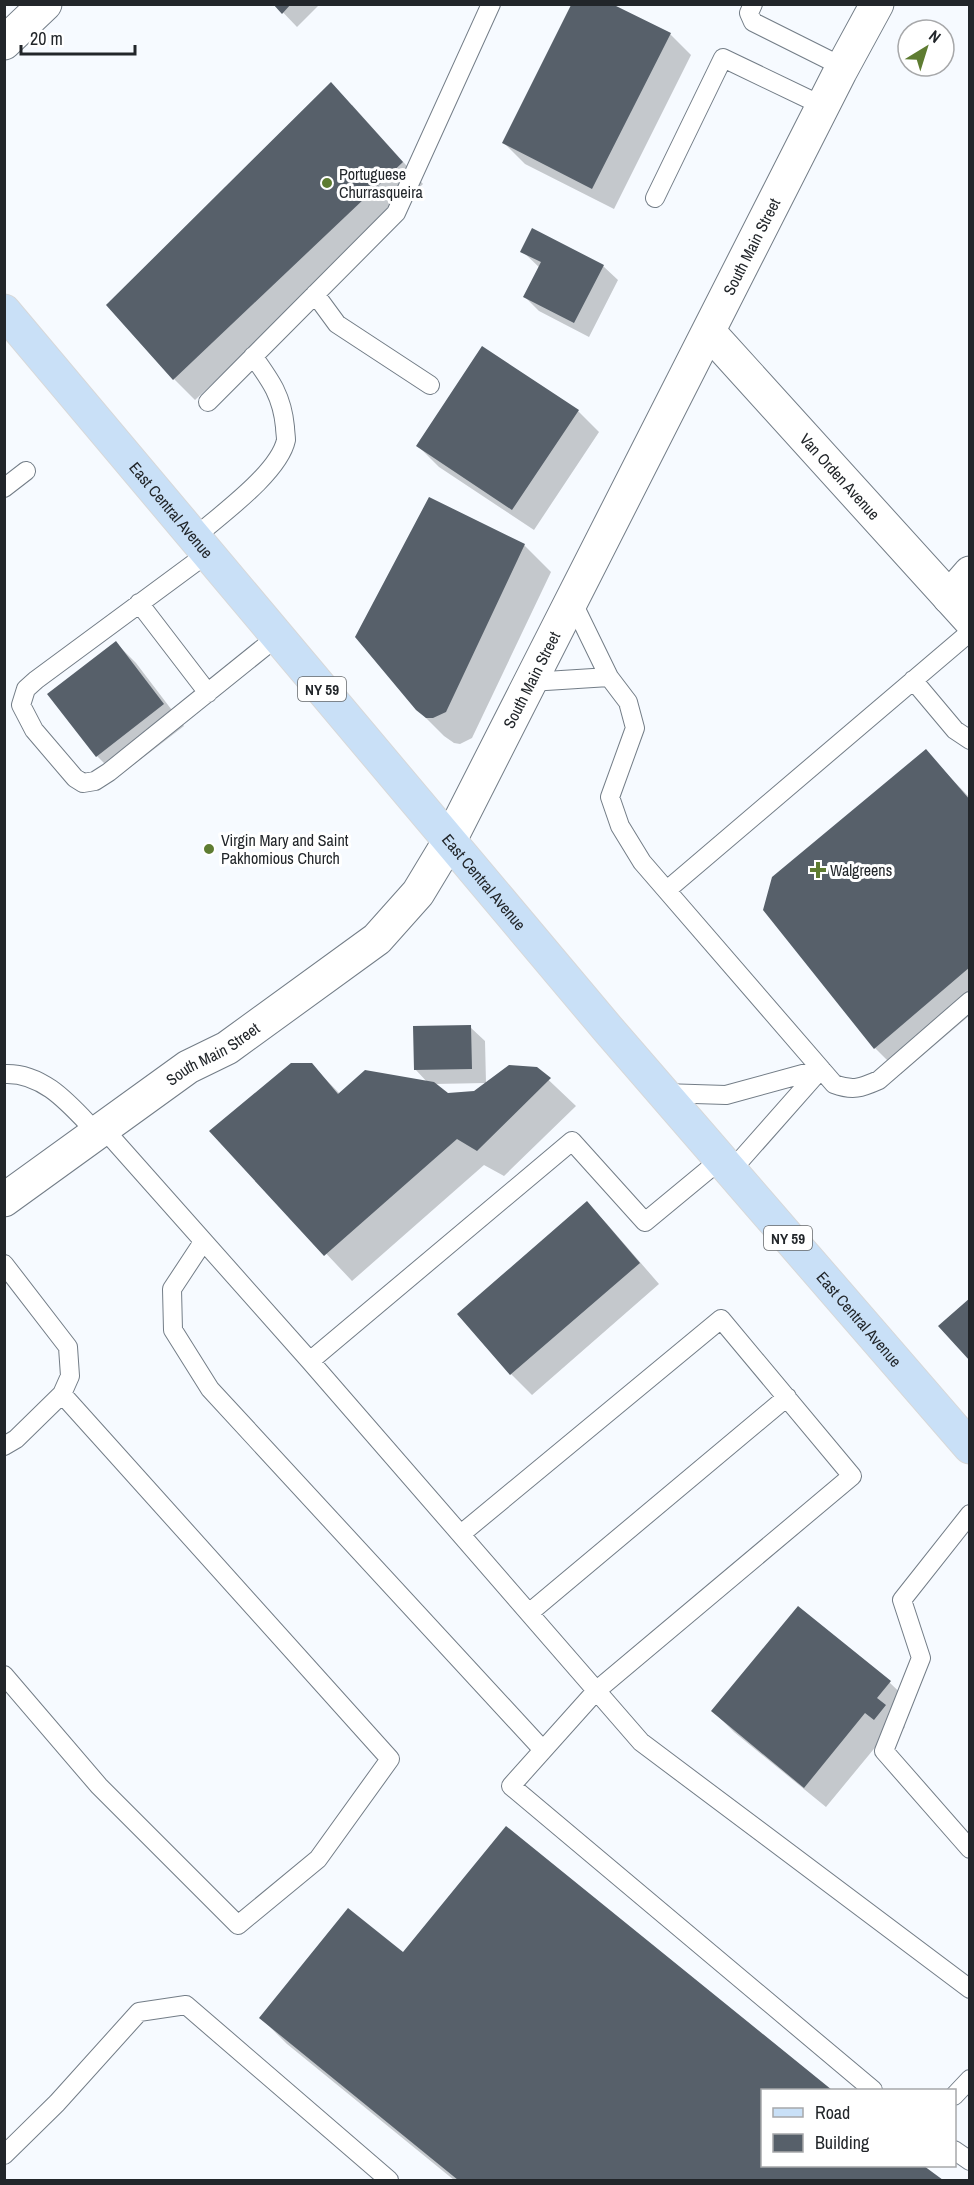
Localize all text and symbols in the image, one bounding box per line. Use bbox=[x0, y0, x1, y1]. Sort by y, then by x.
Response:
scale bar bbox=[21, 18, 135, 56]
north arrow bbox=[896, 18, 956, 78]
text: N bbox=[925, 25, 946, 48]
text: 20 m bbox=[30, 26, 63, 51]
place label: Portuguese Churrasqueira bbox=[339, 163, 424, 203]
marker: Portuguese Churrasqueira bbox=[320, 176, 334, 190]
street label: South Main Street bbox=[718, 194, 785, 299]
street label: Van Orden Avenue bbox=[795, 428, 885, 525]
street label: East Central Avenue bbox=[124, 457, 218, 563]
street label: South Main Street bbox=[498, 627, 565, 732]
road number: NY 59 bbox=[298, 677, 346, 701]
place label: Virgin Mary and Saint Pakhomious Church bbox=[221, 829, 349, 869]
street label: East Central Avenue bbox=[437, 829, 531, 935]
marker: Virgin Mary and Saint Pakhomious Church bbox=[202, 842, 216, 856]
place label: Walgreens bbox=[830, 859, 892, 881]
marker: Walgreens bbox=[811, 863, 825, 877]
street label: South Main Street bbox=[161, 1017, 264, 1091]
road number: NY 59 bbox=[764, 1226, 812, 1250]
street label: East Central Avenue bbox=[812, 1267, 907, 1371]
legend bbox=[761, 2089, 956, 2167]
text: Road bbox=[815, 2100, 850, 2125]
text: Building bbox=[815, 2130, 870, 2155]

